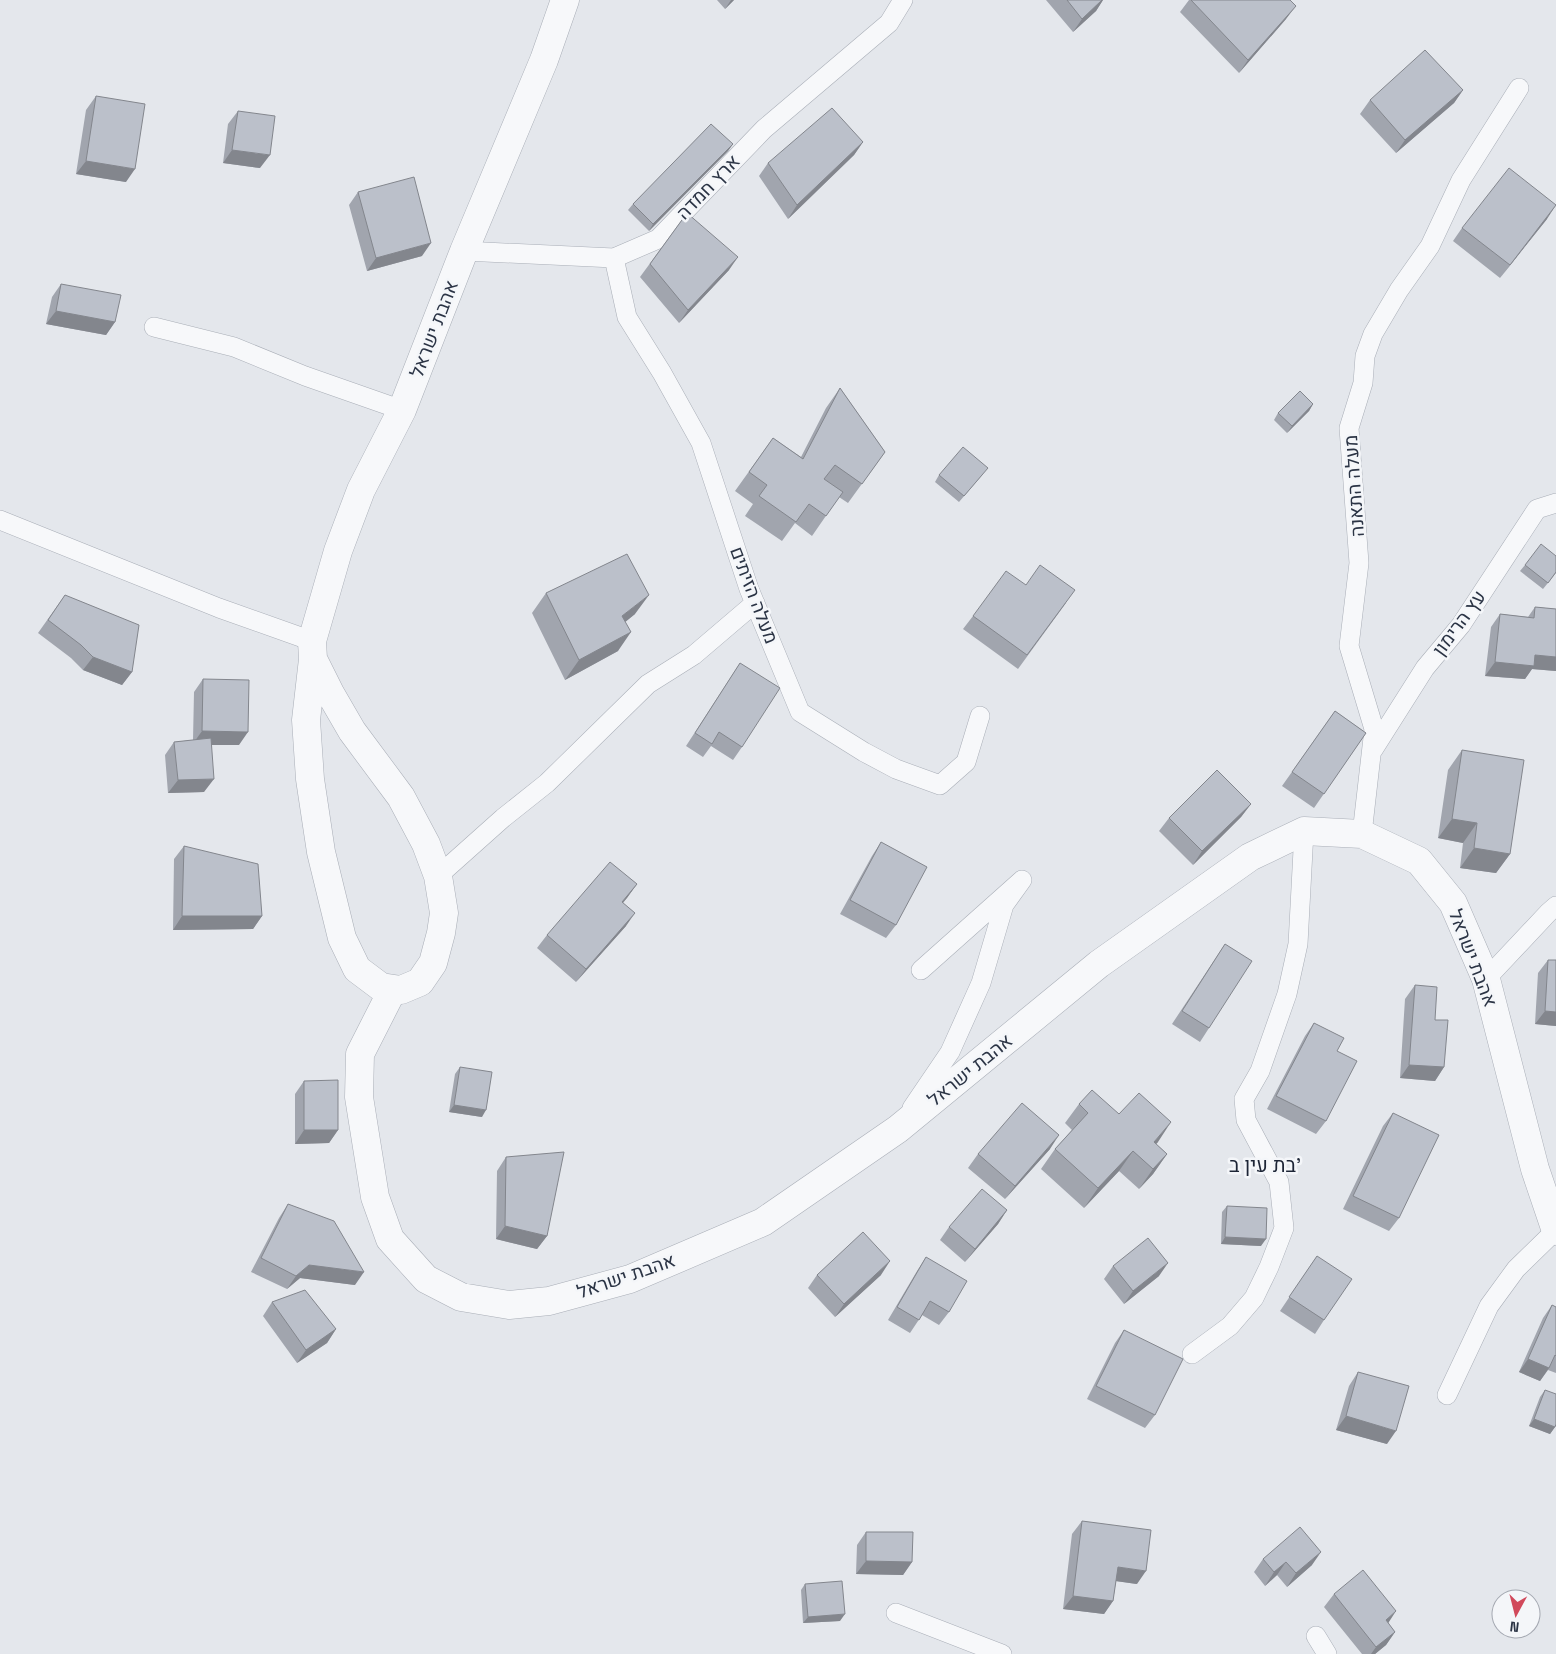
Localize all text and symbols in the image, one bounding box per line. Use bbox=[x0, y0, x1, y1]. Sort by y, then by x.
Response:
street label: ארץ חמדה bbox=[671, 149, 745, 225]
street label: אהבת ישראל bbox=[404, 277, 464, 381]
street label: מעלה התאנה bbox=[1338, 434, 1370, 538]
street label: מעלה הזיתים bbox=[724, 543, 784, 647]
street label: עץ הרימון bbox=[1427, 585, 1491, 661]
street label: אהבת ישראל bbox=[1443, 906, 1503, 1010]
street label: אהבת ישראל bbox=[922, 1028, 1018, 1112]
district label: בת עין ב' bbox=[1229, 1152, 1301, 1178]
street label: אהבת ישראל bbox=[574, 1248, 678, 1304]
north arrow bbox=[1491, 1589, 1541, 1639]
text: N bbox=[1509, 1617, 1520, 1636]

